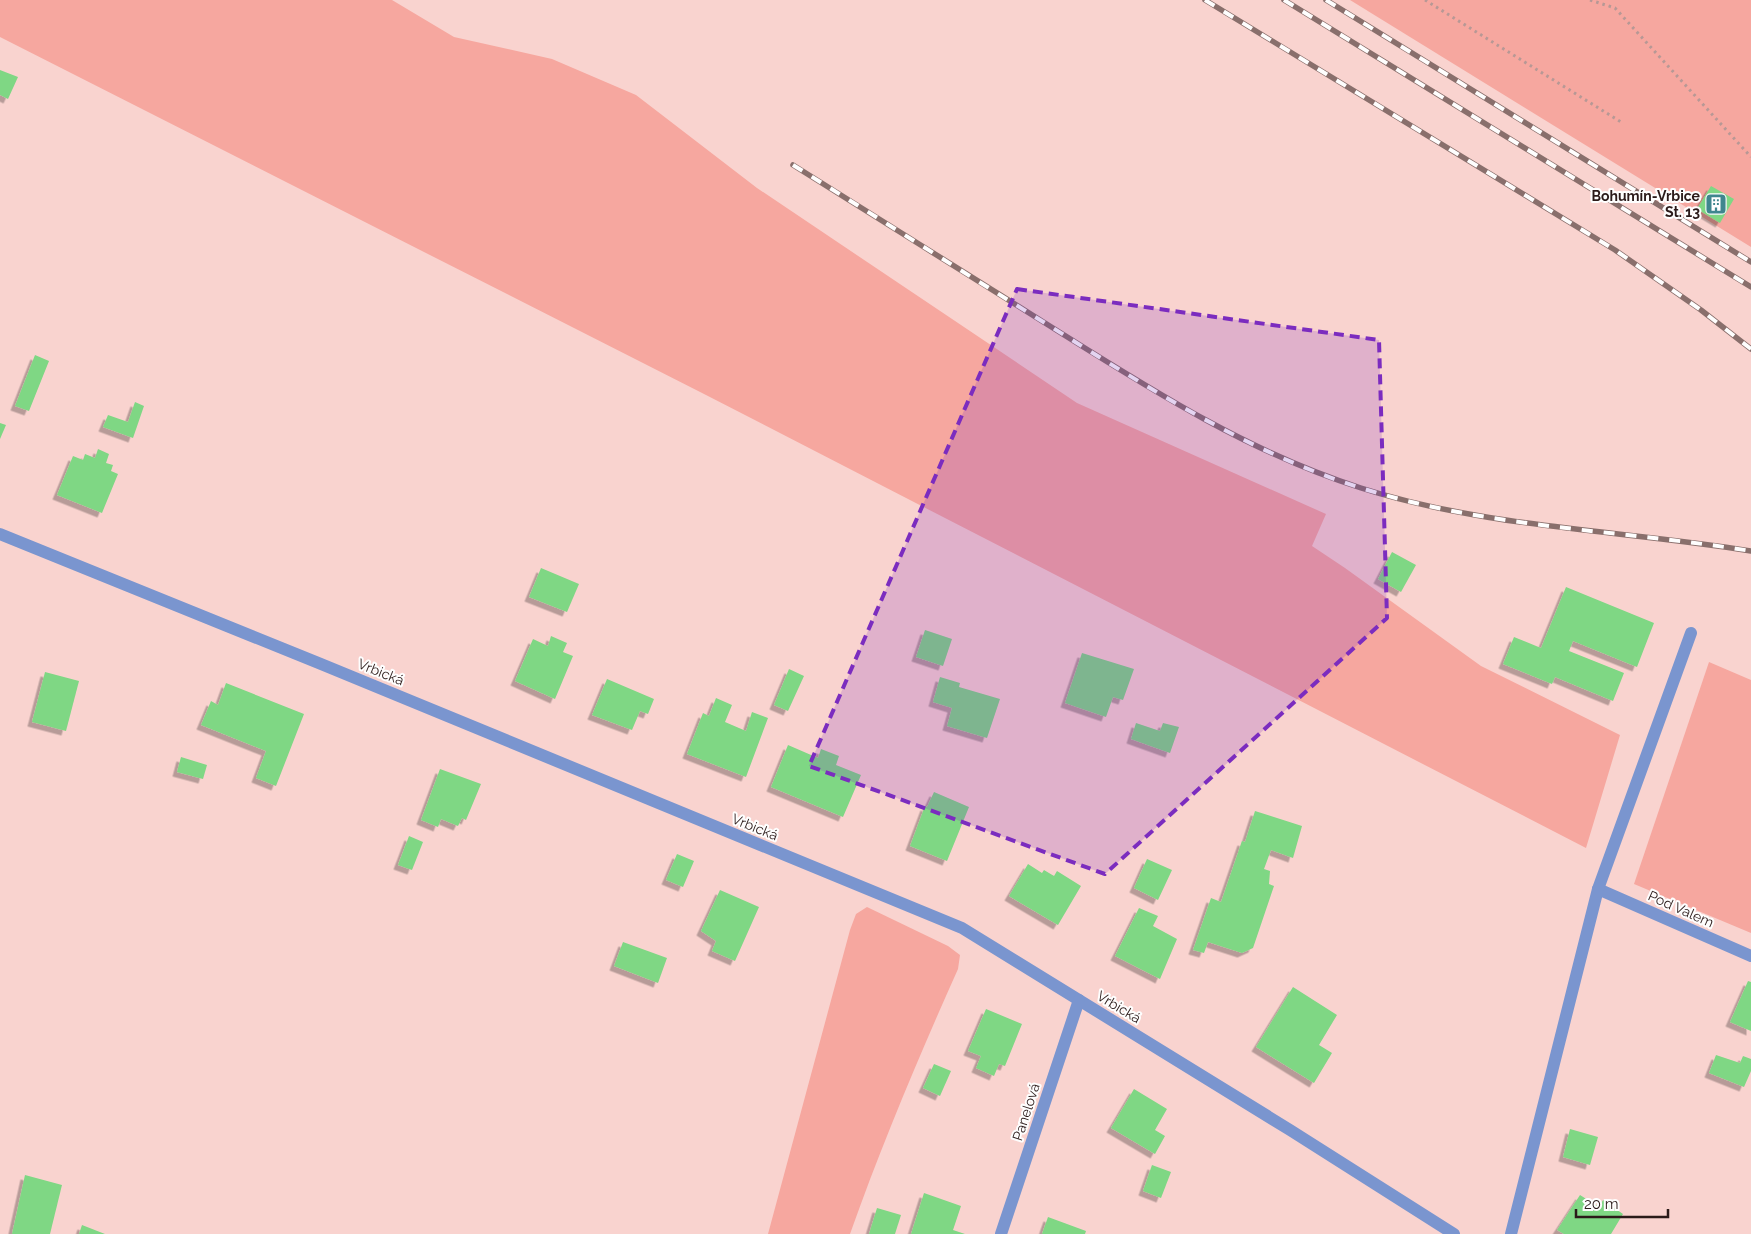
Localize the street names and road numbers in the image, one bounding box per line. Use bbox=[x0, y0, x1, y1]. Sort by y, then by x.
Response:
street label: Vrbická bbox=[356, 656, 406, 688]
street label: Vrbická bbox=[730, 811, 780, 843]
street label: Pod Valem bbox=[1646, 887, 1716, 931]
street label: Vrbická bbox=[1094, 988, 1144, 1026]
street label: Panelová bbox=[1009, 1081, 1043, 1143]

